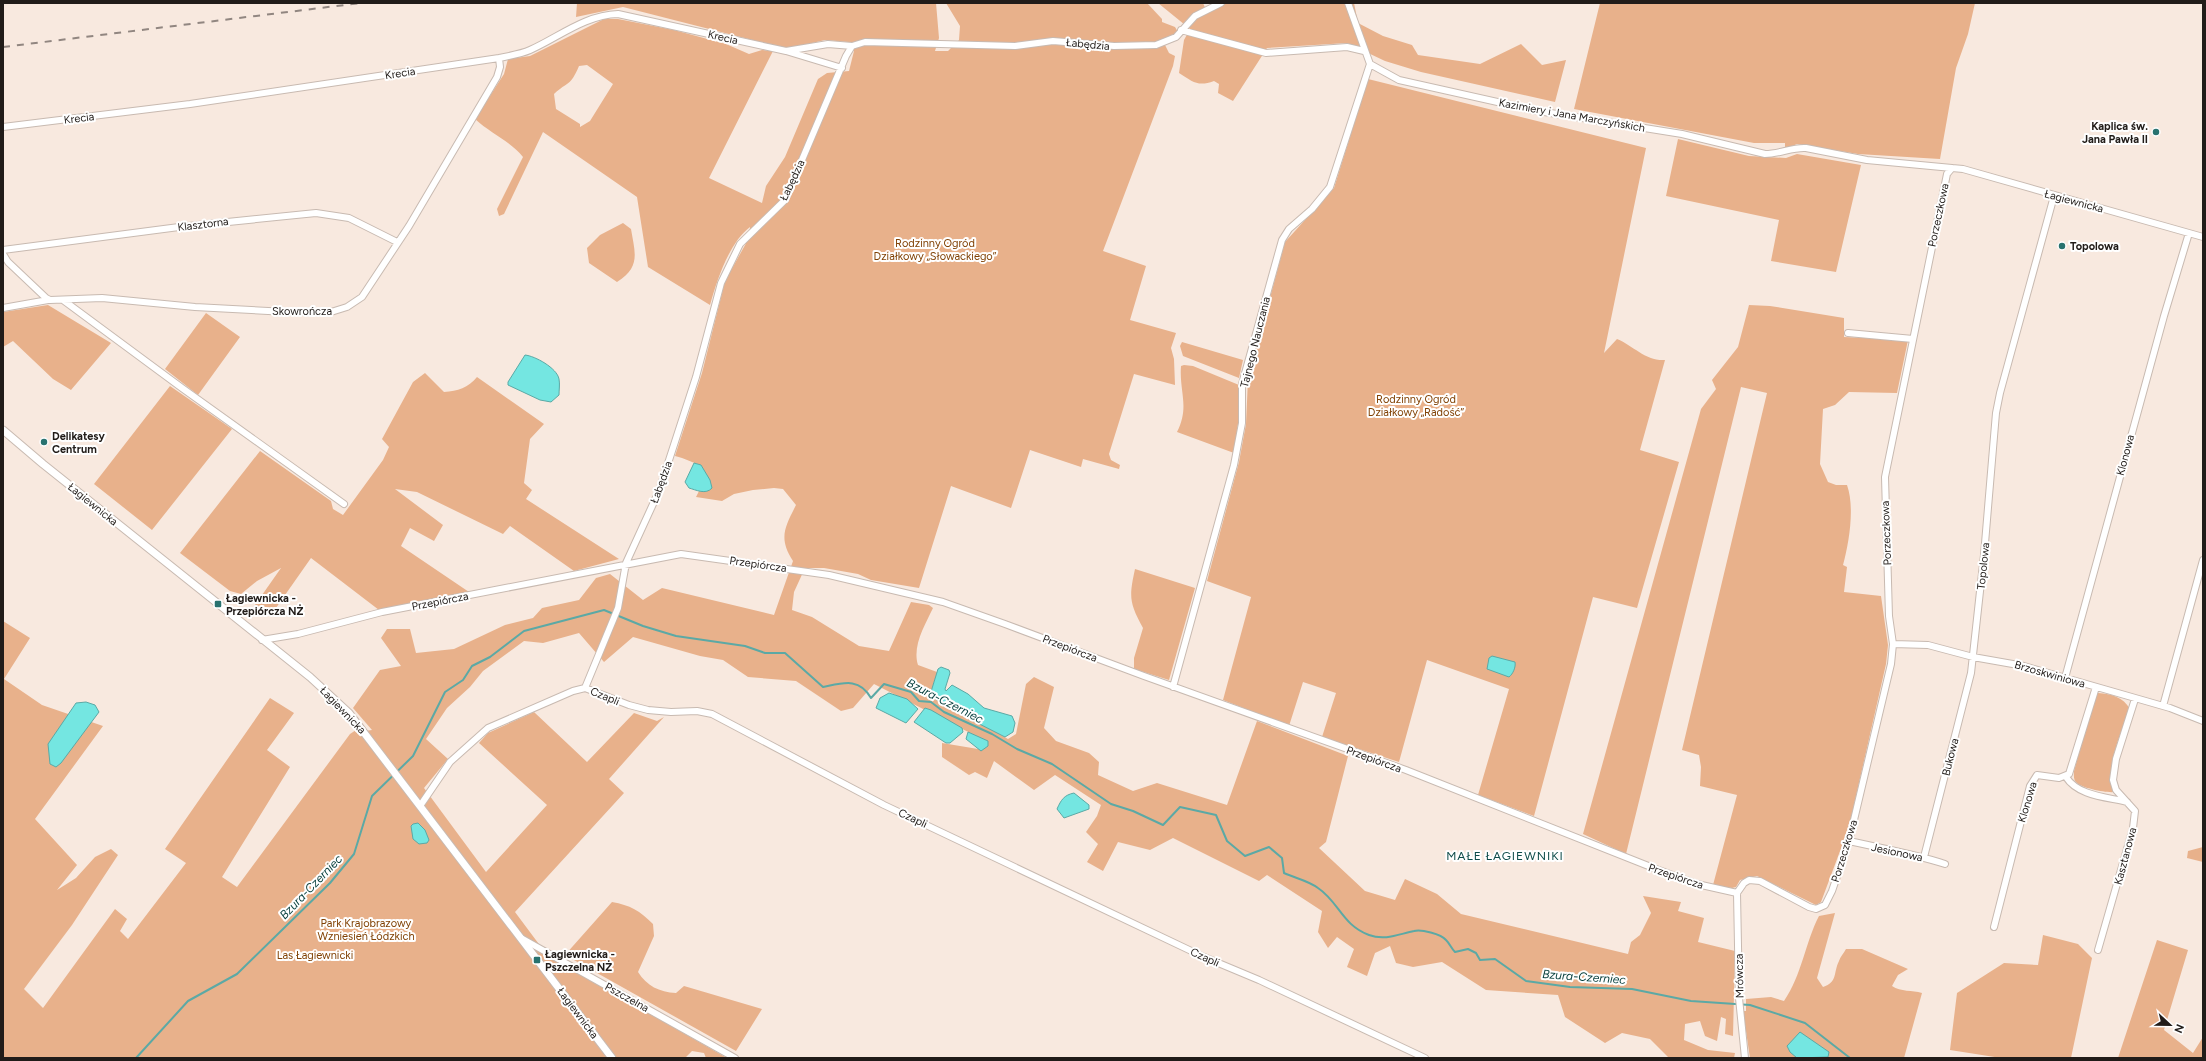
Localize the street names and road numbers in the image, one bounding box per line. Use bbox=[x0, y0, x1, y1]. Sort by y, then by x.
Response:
street label: Krecia bbox=[707, 28, 739, 47]
street label: Łabędzia bbox=[1066, 36, 1110, 53]
street label: Krecia bbox=[384, 65, 416, 82]
street label: Kazimiery i Jana Marczyńskich bbox=[1498, 96, 1646, 135]
street label: Krecia bbox=[63, 110, 95, 127]
street label: Łabędzia bbox=[777, 158, 808, 203]
street label: Porzeczkowa bbox=[1925, 182, 1952, 248]
street label: Łagiewnicka bbox=[2043, 187, 2105, 216]
street label: Klasztorna bbox=[177, 215, 229, 234]
street label: Tajnego Nauczania bbox=[1238, 295, 1273, 389]
street label: Skowrończa bbox=[272, 305, 332, 318]
street label: Klonowa bbox=[2114, 433, 2137, 477]
street label: Łabędzia bbox=[648, 459, 675, 505]
street label: Łagiewnicka bbox=[65, 480, 120, 528]
street label: Porzeczkowa bbox=[1879, 500, 1894, 566]
street label: Topolowa bbox=[1975, 542, 1992, 590]
street label: Przepiórcza bbox=[729, 554, 787, 575]
street label: Przepiórcza bbox=[411, 590, 470, 613]
street label: Przepiórcza bbox=[1041, 632, 1099, 665]
street label: Brzoskwiniowa bbox=[2013, 658, 2087, 691]
street label: Łagiewnicka bbox=[317, 684, 368, 737]
street label: Czapli bbox=[588, 685, 621, 708]
street label: Bukowa bbox=[1940, 737, 1961, 777]
street label: Przepiórcza bbox=[1345, 744, 1403, 775]
street label: Klonowa bbox=[2015, 780, 2040, 824]
street label: Czapli bbox=[896, 806, 929, 831]
street label: Porzeczkowa bbox=[1829, 818, 1860, 884]
street label: Kasztanowa bbox=[2112, 826, 2139, 886]
street label: Jesionowa bbox=[1870, 841, 1924, 864]
street label: Przepiórcza bbox=[1647, 861, 1705, 892]
street label: Czapli bbox=[1188, 945, 1221, 970]
street label: Mrówcza bbox=[1733, 954, 1746, 998]
street label: Pszczelna bbox=[602, 980, 651, 1015]
street label: Łagiewnicka bbox=[554, 985, 601, 1041]

